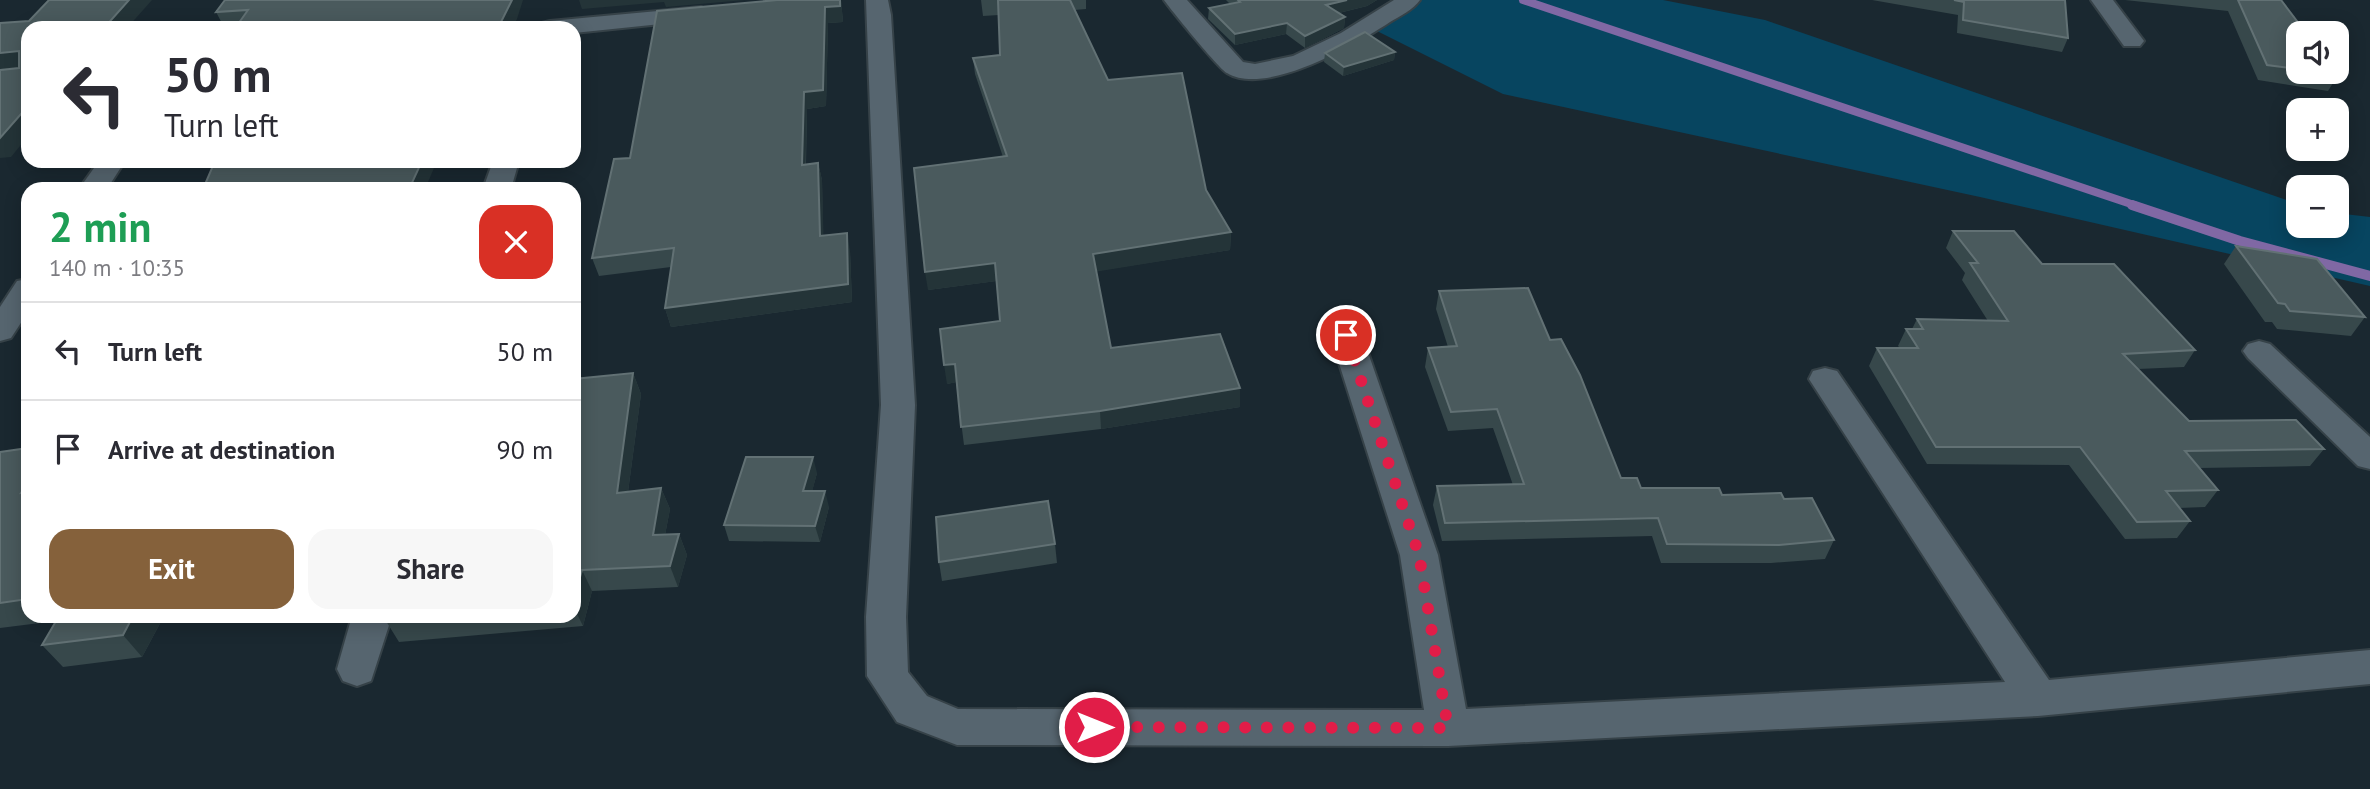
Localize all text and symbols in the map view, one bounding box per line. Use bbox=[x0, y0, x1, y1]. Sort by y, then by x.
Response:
map controls bbox=[2286, 21, 2349, 238]
button: sound bbox=[2286, 21, 2349, 84]
text: 50 m bbox=[164, 42, 271, 106]
icon: left bbox=[49, 49, 140, 140]
button: + bbox=[2286, 98, 2349, 161]
text: Turn left bbox=[164, 104, 279, 146]
button: − bbox=[2286, 175, 2349, 238]
text: 2 min bbox=[49, 199, 151, 254]
button: close bbox=[479, 205, 553, 279]
text: 140 m · 10:35 bbox=[49, 253, 185, 282]
pin bbox=[1316, 305, 1376, 365]
icon: arrive bbox=[1327, 316, 1365, 354]
icon: left bbox=[49, 332, 87, 370]
text: Turn left bbox=[108, 335, 202, 368]
text: 50 m bbox=[497, 335, 553, 368]
icon: arrive bbox=[49, 430, 87, 468]
text: Arrive at destination bbox=[108, 433, 335, 466]
text: 90 m bbox=[497, 433, 553, 466]
button: Exit bbox=[49, 529, 294, 609]
button: Share bbox=[308, 529, 553, 609]
position arrow bbox=[1057, 690, 1131, 764]

